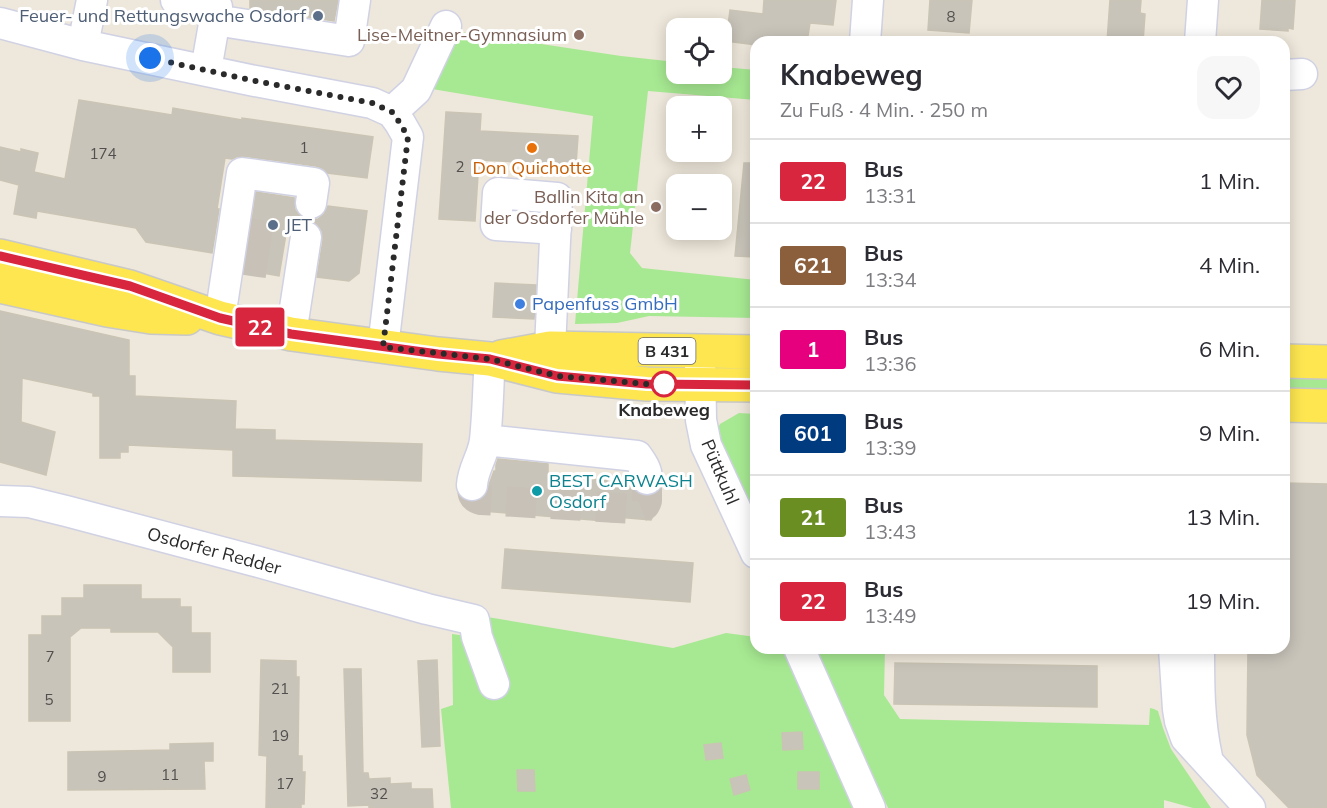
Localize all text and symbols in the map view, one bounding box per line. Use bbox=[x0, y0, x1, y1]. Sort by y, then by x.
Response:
place label: Feuer- und Rettungswache Osdorf bbox=[19, 4, 307, 27]
house number: 8 bbox=[946, 7, 956, 26]
marker: Feuer- und Rettungswache Osdorf bbox=[311, 9, 325, 23]
map controls bbox=[666, 18, 732, 240]
button: locate bbox=[666, 18, 732, 84]
place label: Lise-Meitner-Gymnasium bbox=[357, 23, 567, 46]
marker: Lise-Meitner-Gymnasium bbox=[572, 28, 586, 42]
your location bbox=[135, 43, 165, 73]
button: heart bbox=[1197, 56, 1260, 119]
text: Knabeweg bbox=[780, 57, 923, 92]
button: + bbox=[666, 96, 732, 162]
text: Zu Fuß · 4 Min. · 250 m bbox=[780, 97, 988, 122]
house number: 1 bbox=[299, 138, 309, 157]
marker: Don Quichotte bbox=[525, 141, 539, 155]
house number: 174 bbox=[89, 144, 117, 163]
text: Bus bbox=[864, 155, 903, 183]
place label: Don Quichotte bbox=[472, 156, 592, 179]
house number: 2 bbox=[455, 157, 465, 176]
text: 1 Min. bbox=[1199, 167, 1260, 195]
text: 22 bbox=[800, 168, 826, 194]
button: − bbox=[666, 174, 732, 240]
text: 13:31 bbox=[864, 183, 917, 208]
place label: Ballin Kita an der Osdorfer Mühle bbox=[484, 185, 644, 229]
marker: Ballin Kita an der Osdorfer Mühle bbox=[649, 200, 663, 214]
place label: JET bbox=[285, 213, 312, 236]
marker: JET bbox=[266, 218, 280, 232]
text: Bus bbox=[864, 239, 903, 267]
text: 4 Min. bbox=[1199, 251, 1260, 279]
text: 621 bbox=[794, 252, 832, 278]
text: 13:34 bbox=[864, 267, 917, 292]
place label: Papenfuss GmbH bbox=[532, 292, 678, 315]
marker: Papenfuss GmbH bbox=[513, 297, 527, 311]
line badge: 22 bbox=[233, 308, 287, 346]
text: 22 bbox=[247, 314, 273, 340]
text: Bus bbox=[864, 323, 903, 351]
text: 6 Min. bbox=[1199, 335, 1260, 363]
text: 1 bbox=[807, 336, 819, 362]
road number: B 431 bbox=[638, 338, 696, 364]
text: 13:36 bbox=[864, 351, 917, 376]
marker: Knabeweg bbox=[651, 371, 677, 397]
place label: Knabeweg bbox=[618, 398, 710, 421]
text: Bus bbox=[864, 407, 903, 435]
text: 9 Min. bbox=[1199, 419, 1260, 447]
text: 601 bbox=[794, 420, 832, 446]
text: 13:39 bbox=[864, 435, 917, 460]
street label: Püttkuhl bbox=[696, 436, 744, 508]
place label: BEST CARWASH Osdorf bbox=[549, 469, 693, 513]
marker: BEST CARWASH Osdorf bbox=[530, 484, 544, 498]
text: Bus bbox=[864, 491, 903, 519]
text: 13 Min. bbox=[1186, 503, 1260, 531]
text: 21 bbox=[800, 504, 826, 530]
text: 13:43 bbox=[864, 519, 917, 544]
street label: Osdorfer Redder bbox=[145, 522, 284, 580]
text: Bus bbox=[864, 575, 903, 603]
text: 19 Min. bbox=[1186, 587, 1260, 615]
text: 22 bbox=[800, 588, 826, 614]
text: 13:49 bbox=[864, 603, 917, 628]
house number: 7 bbox=[45, 647, 55, 666]
house number: 21 bbox=[271, 679, 289, 698]
house number: 5 bbox=[44, 690, 54, 709]
house number: 19 bbox=[271, 726, 289, 745]
house number: 11 bbox=[161, 765, 179, 784]
house number: 9 bbox=[97, 767, 107, 786]
house number: 17 bbox=[276, 774, 294, 793]
house number: 32 bbox=[370, 784, 388, 803]

